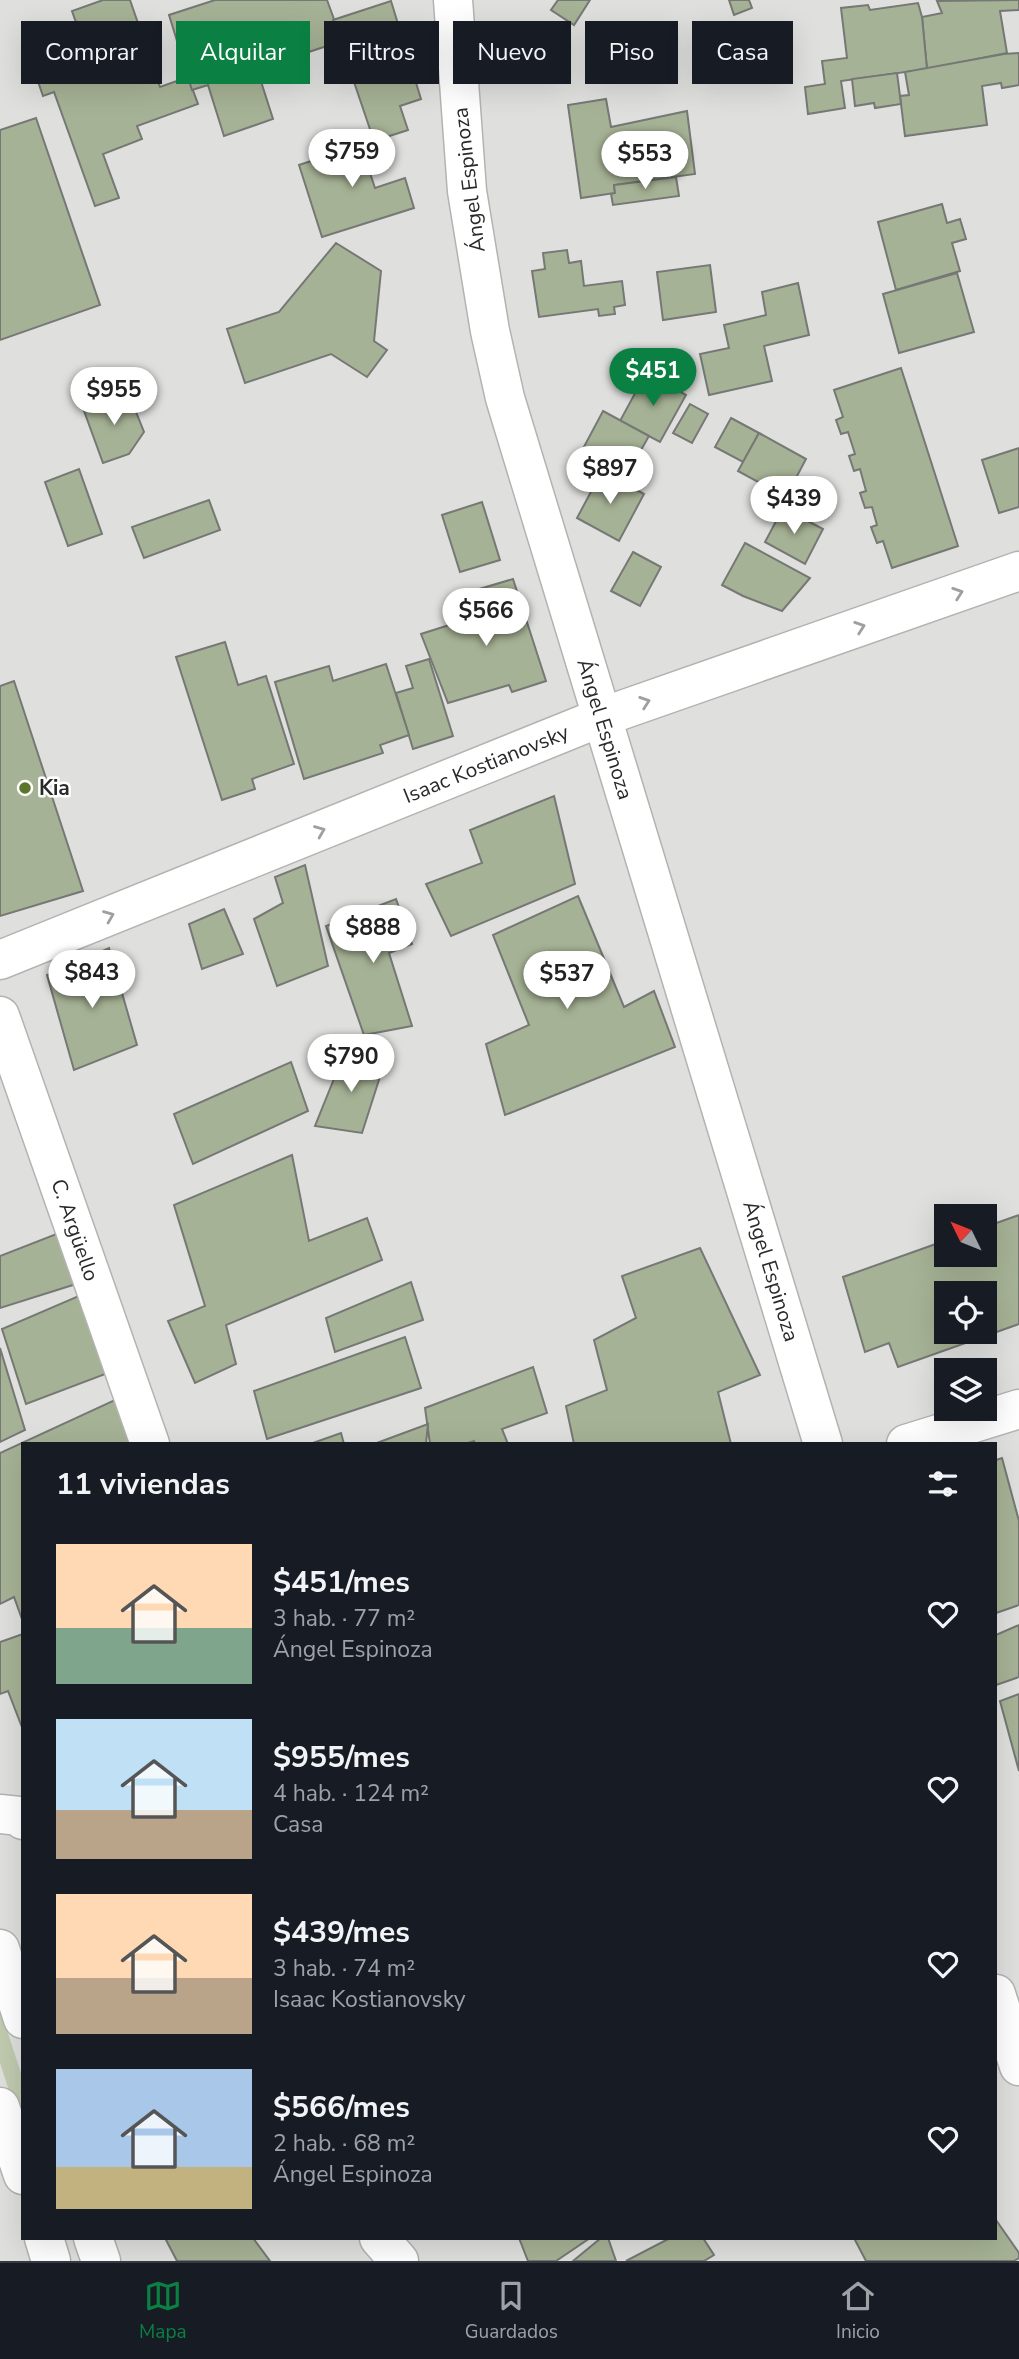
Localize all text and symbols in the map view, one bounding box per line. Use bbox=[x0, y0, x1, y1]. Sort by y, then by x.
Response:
chip: Comprar bbox=[21, 21, 162, 84]
chip: Alquilar bbox=[176, 21, 310, 84]
chip: Filtros bbox=[324, 21, 439, 84]
chip: Nuevo bbox=[453, 21, 571, 84]
chip: Piso bbox=[585, 21, 678, 84]
chip: Casa bbox=[692, 21, 793, 84]
street label: Ángel Espinoza bbox=[446, 106, 492, 254]
pin: $759 bbox=[311, 130, 393, 189]
pin: $553 bbox=[604, 132, 686, 191]
text: $759 bbox=[324, 136, 380, 167]
text: $553 bbox=[617, 138, 673, 169]
pin: $451 bbox=[612, 348, 694, 408]
text: $451 bbox=[625, 355, 681, 386]
pin: $955 bbox=[73, 368, 155, 427]
text: $955 bbox=[86, 374, 142, 405]
pin: $897 bbox=[569, 447, 651, 506]
text: $897 bbox=[582, 453, 638, 484]
pin: $439 bbox=[753, 476, 835, 536]
text: $439 bbox=[766, 483, 822, 514]
one-way arrow bbox=[952, 587, 964, 601]
pin: $566 bbox=[445, 588, 527, 648]
text: $566 bbox=[458, 595, 514, 626]
one-way arrow bbox=[853, 621, 865, 635]
street label: Ángel Espinoza bbox=[570, 655, 640, 803]
one-way arrow bbox=[638, 696, 651, 710]
street label: Isaac Kostianovsky bbox=[399, 718, 573, 810]
place label: Kia bbox=[39, 774, 70, 802]
marker: Kia bbox=[17, 780, 33, 796]
one-way arrow bbox=[313, 826, 325, 840]
pin: $888 bbox=[332, 906, 414, 965]
one-way arrow bbox=[102, 911, 114, 925]
text: $888 bbox=[345, 912, 401, 943]
pin: $843 bbox=[51, 950, 133, 1010]
pin: $537 bbox=[526, 951, 608, 1011]
text: $843 bbox=[64, 957, 120, 988]
text: $537 bbox=[539, 958, 595, 989]
pin: $790 bbox=[310, 1034, 392, 1094]
text: $790 bbox=[323, 1041, 379, 1072]
street label: C. Argüello bbox=[44, 1175, 106, 1285]
street label: Ángel Espinoza bbox=[736, 1197, 806, 1345]
north arrow bbox=[934, 1204, 998, 1267]
map controls bbox=[934, 1204, 997, 1421]
button: locate bbox=[934, 1281, 997, 1344]
button: layers bbox=[934, 1358, 997, 1421]
text: 11 viviendas bbox=[56, 1464, 230, 1505]
icon: filters bbox=[924, 1465, 962, 1503]
text: $451/mes bbox=[273, 1562, 410, 1603]
icon: home bbox=[112, 1572, 196, 1656]
icon: heart bbox=[924, 1595, 962, 1633]
text: 3 hab. · 77 m² bbox=[273, 1603, 415, 1634]
text: Ángel Espinoza bbox=[273, 1634, 433, 1665]
text: $955/mes bbox=[273, 1737, 410, 1778]
icon: home bbox=[112, 1747, 196, 1831]
icon: heart bbox=[924, 1770, 962, 1808]
text: 4 hab. · 124 m² bbox=[273, 1778, 429, 1809]
text: Casa bbox=[273, 1809, 324, 1840]
text: $439/mes bbox=[273, 1912, 410, 1953]
icon: home bbox=[112, 1922, 196, 2006]
icon: heart bbox=[924, 1945, 962, 1983]
text: 3 hab. · 74 m² bbox=[273, 1953, 415, 1984]
text: Isaac Kostianovsky bbox=[273, 1984, 466, 2015]
text: $566/mes bbox=[273, 2087, 410, 2128]
icon: home bbox=[112, 2097, 196, 2181]
icon: heart bbox=[924, 2120, 962, 2158]
text: 2 hab. · 68 m² bbox=[273, 2128, 415, 2159]
text: Ángel Espinoza bbox=[273, 2159, 433, 2190]
tab: Mapa bbox=[139, 2277, 187, 2345]
tab: Guardados bbox=[465, 2277, 558, 2345]
tab: Inicio bbox=[836, 2277, 880, 2345]

